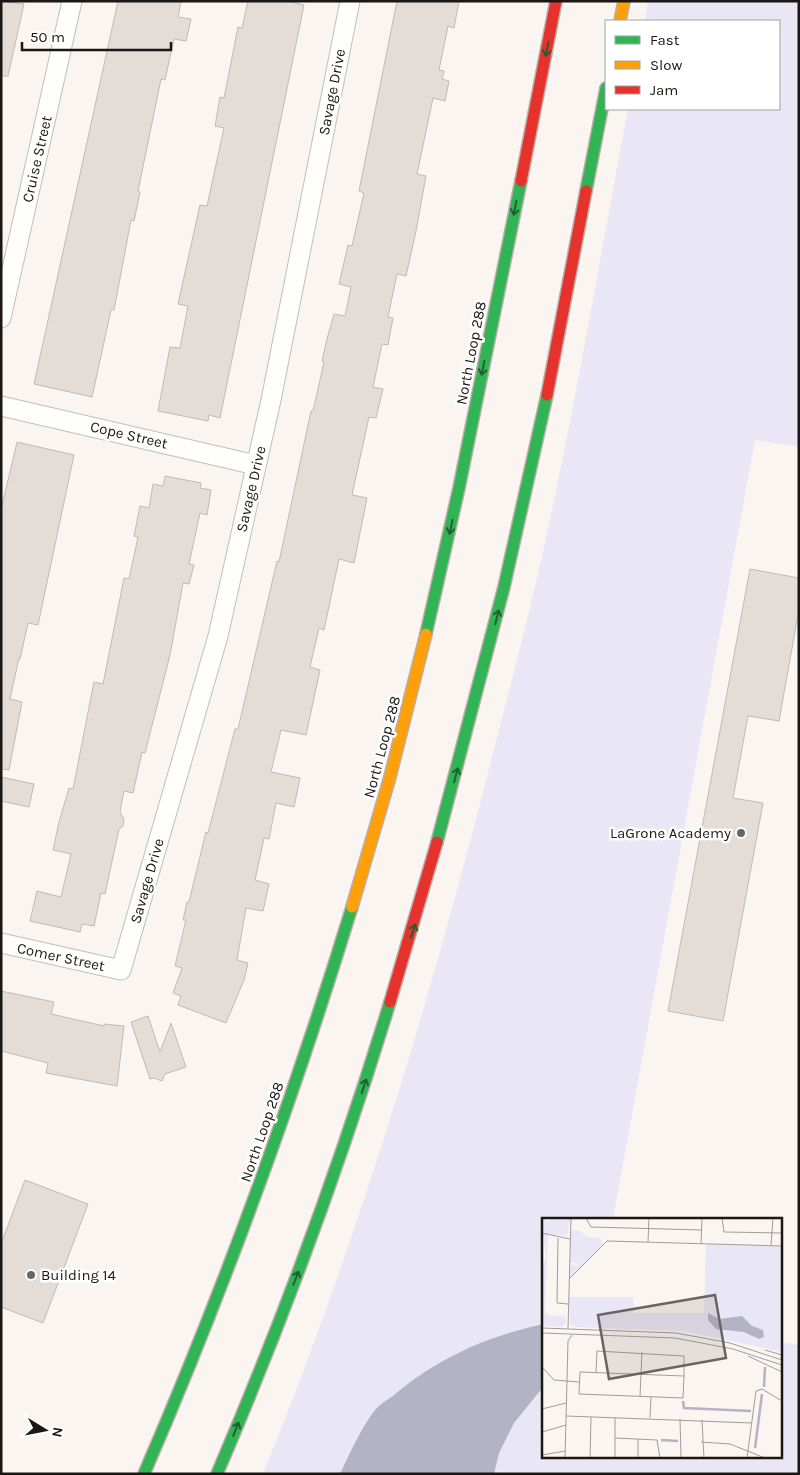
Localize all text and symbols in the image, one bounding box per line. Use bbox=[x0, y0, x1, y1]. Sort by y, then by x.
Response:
scale bar bbox=[22, 20, 171, 52]
legend bbox=[605, 20, 780, 110]
text: 50 m bbox=[30, 28, 65, 46]
text: Fast bbox=[650, 31, 680, 49]
one-way arrow bbox=[542, 41, 551, 57]
street label: Savage Drive bbox=[315, 47, 349, 137]
text: Slow bbox=[650, 56, 682, 74]
text: Jam bbox=[650, 81, 678, 99]
street label: Cruise Street bbox=[18, 114, 56, 204]
one-way arrow bbox=[510, 200, 520, 216]
street label: North Loop 288 bbox=[452, 300, 490, 406]
one-way arrow bbox=[478, 359, 488, 375]
street label: Cope Street bbox=[89, 417, 170, 453]
street label: Savage Drive bbox=[232, 444, 270, 534]
one-way arrow bbox=[446, 519, 455, 535]
one-way arrow bbox=[492, 610, 502, 626]
street label: North Loop 288 bbox=[360, 694, 404, 800]
one-way arrow bbox=[452, 767, 461, 783]
place label: LaGrone Academy bbox=[610, 824, 731, 842]
marker: LaGrone Academy bbox=[735, 827, 747, 839]
street label: Savage Drive bbox=[126, 836, 168, 926]
one-way arrow bbox=[408, 924, 418, 940]
street label: Comer Street bbox=[15, 939, 107, 975]
one-way arrow bbox=[359, 1078, 369, 1094]
street label: North Loop 288 bbox=[236, 1079, 288, 1185]
inset map bbox=[542, 1218, 782, 1458]
place label: Building 14 bbox=[41, 1266, 116, 1284]
marker: Building 14 bbox=[25, 1269, 37, 1281]
one-way arrow bbox=[292, 1271, 301, 1286]
north arrow bbox=[20, 1405, 70, 1455]
one-way arrow bbox=[232, 1422, 241, 1437]
text: N bbox=[48, 1426, 67, 1439]

